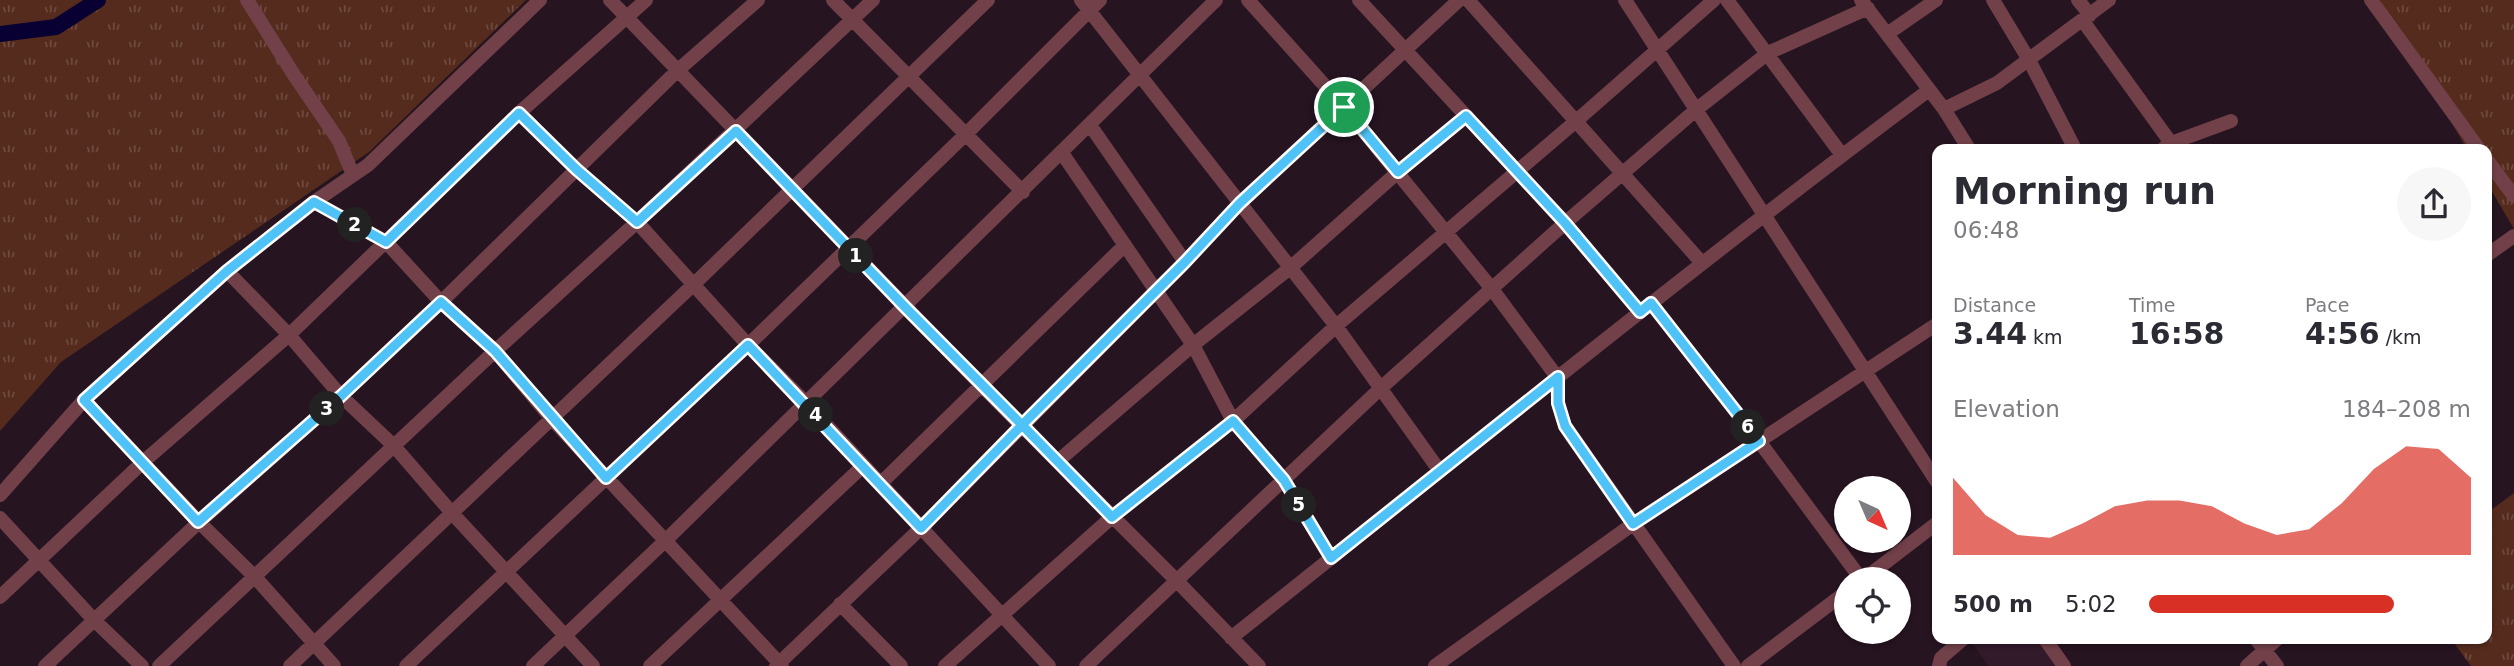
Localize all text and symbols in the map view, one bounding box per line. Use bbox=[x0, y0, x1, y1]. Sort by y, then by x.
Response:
pin bbox=[1314, 77, 1374, 137]
icon: arrive bbox=[1325, 88, 1363, 126]
button: share bbox=[2397, 167, 2471, 241]
text: Morning run bbox=[1953, 169, 2216, 213]
pin: 2 bbox=[338, 208, 372, 243]
text: 2 bbox=[348, 213, 361, 235]
text: 06:48 bbox=[1953, 217, 2019, 243]
pin: 1 bbox=[838, 238, 874, 274]
text: 1 bbox=[849, 244, 862, 266]
text: Distance bbox=[1953, 294, 2036, 316]
text: Time bbox=[2129, 294, 2176, 316]
text: Pace bbox=[2305, 294, 2349, 316]
text: 3.44 bbox=[1953, 316, 2027, 351]
text: 16:58 bbox=[2129, 316, 2225, 351]
text: 4:56 bbox=[2305, 316, 2380, 351]
text: km bbox=[2027, 326, 2063, 348]
text: /km bbox=[2380, 326, 2422, 348]
pin: 3 bbox=[310, 392, 344, 426]
text: Elevation bbox=[1953, 396, 2060, 422]
text: 184–208 m bbox=[2342, 396, 2471, 422]
text: 3 bbox=[320, 397, 333, 419]
pin: 4 bbox=[798, 398, 834, 432]
text: 4 bbox=[809, 403, 822, 425]
pin: 6 bbox=[1730, 410, 1766, 444]
text: 6 bbox=[1741, 415, 1754, 437]
north arrow bbox=[1834, 476, 1911, 553]
map controls bbox=[1834, 476, 1911, 644]
pin: 5 bbox=[1282, 488, 1316, 522]
text: 5 bbox=[1292, 493, 1305, 515]
button: locate bbox=[1834, 567, 1911, 644]
text: 500 m bbox=[1953, 591, 2033, 617]
text: 5:02 bbox=[2065, 591, 2117, 617]

